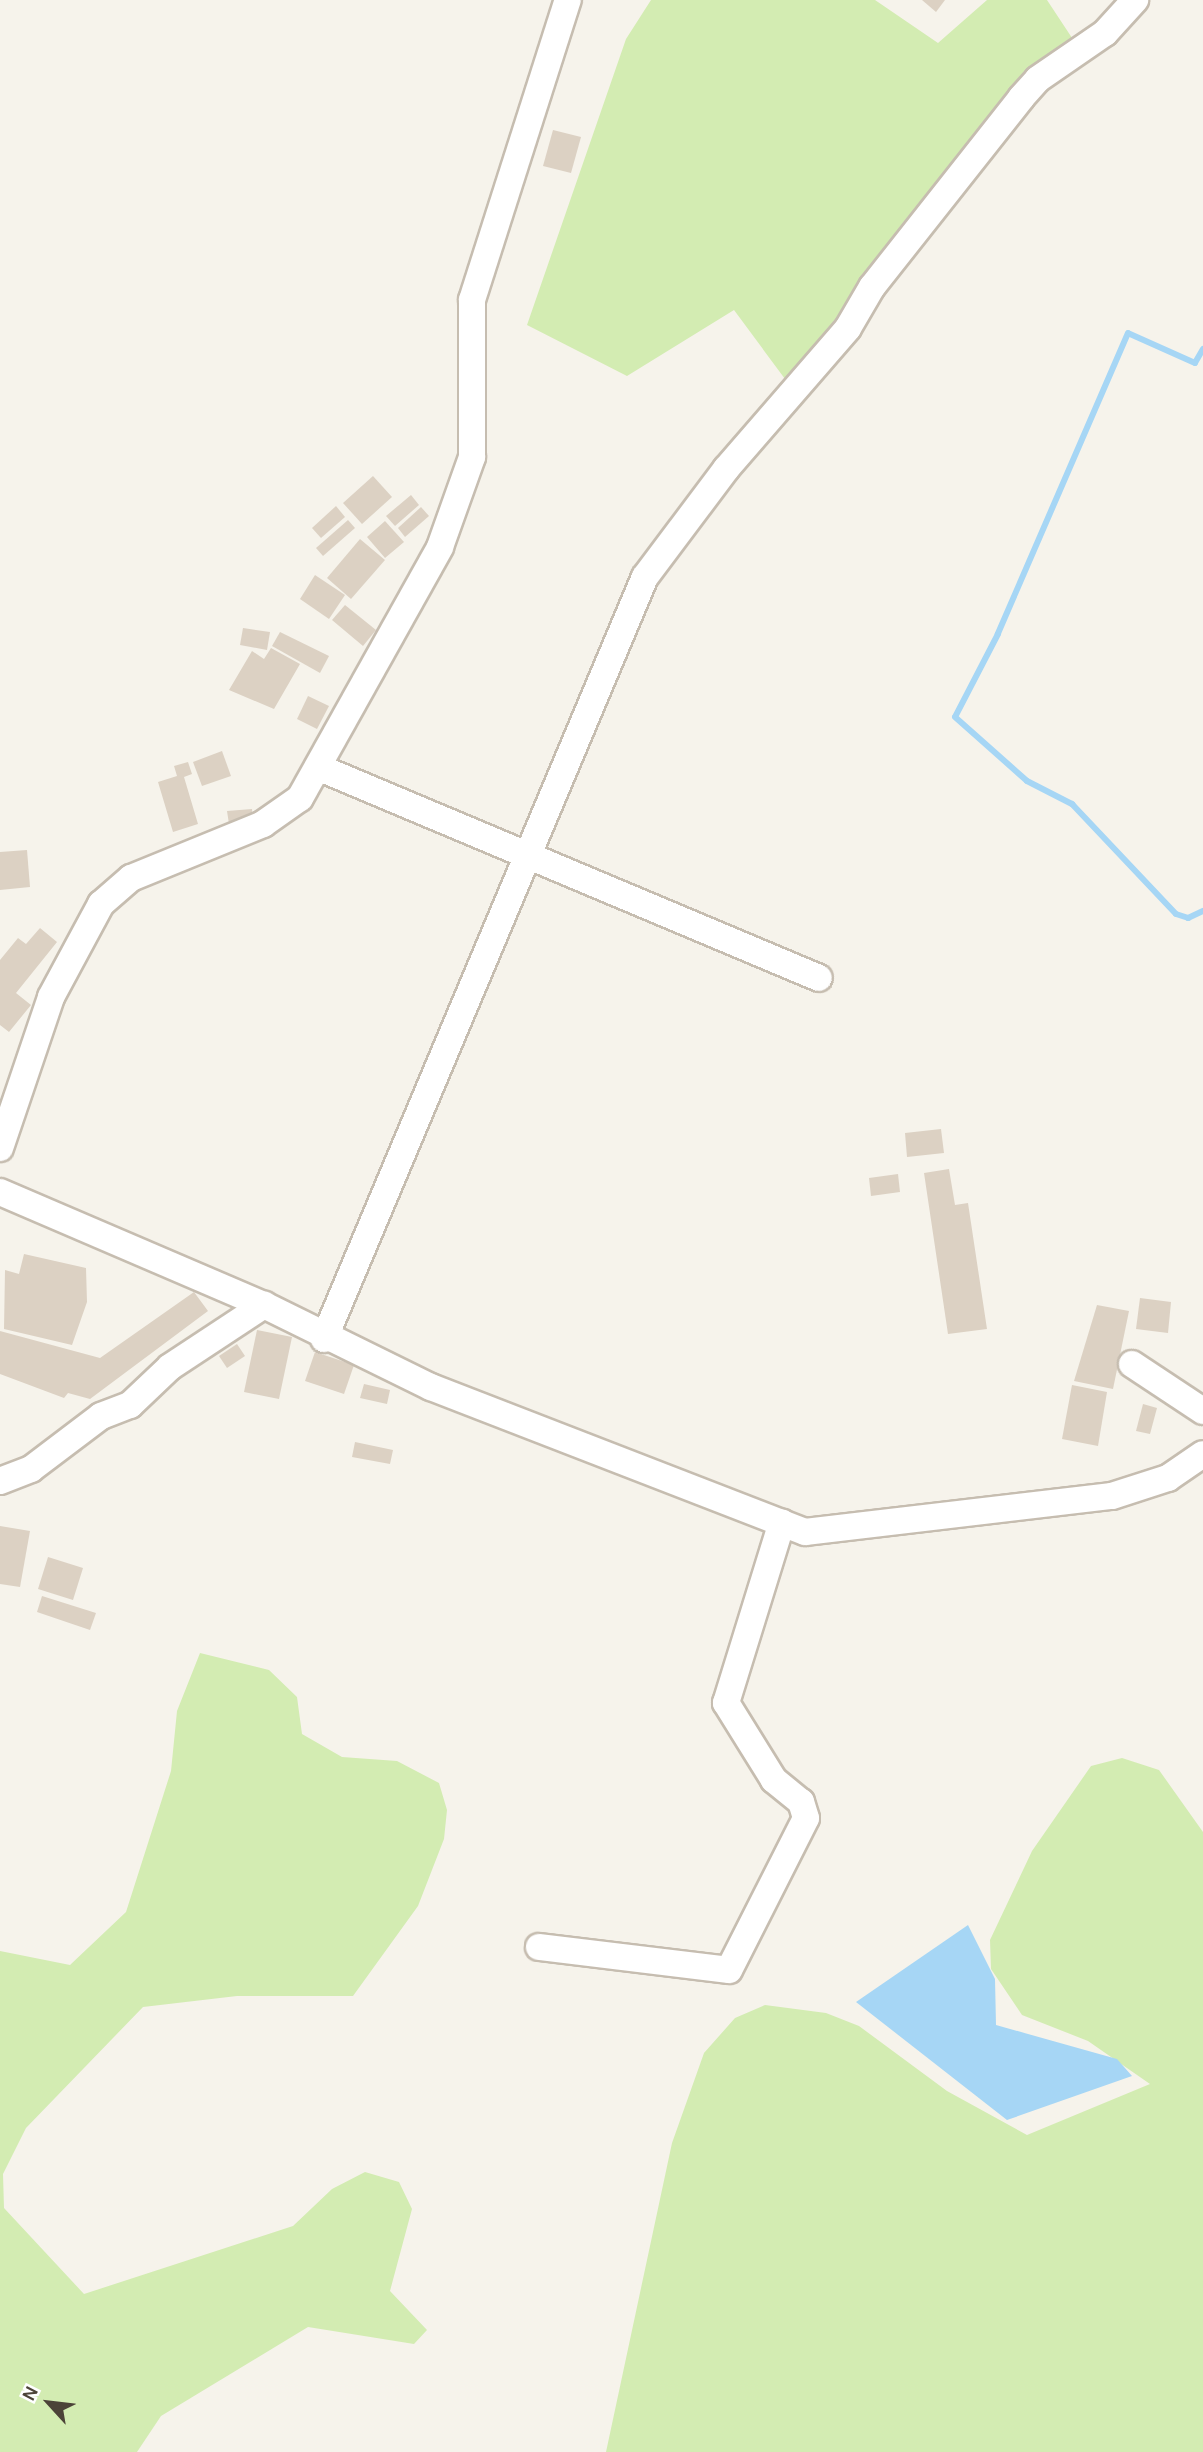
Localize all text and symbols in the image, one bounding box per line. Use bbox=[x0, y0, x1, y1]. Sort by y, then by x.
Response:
north arrow bbox=[14, 2368, 84, 2438]
text: N bbox=[17, 2382, 43, 2405]

